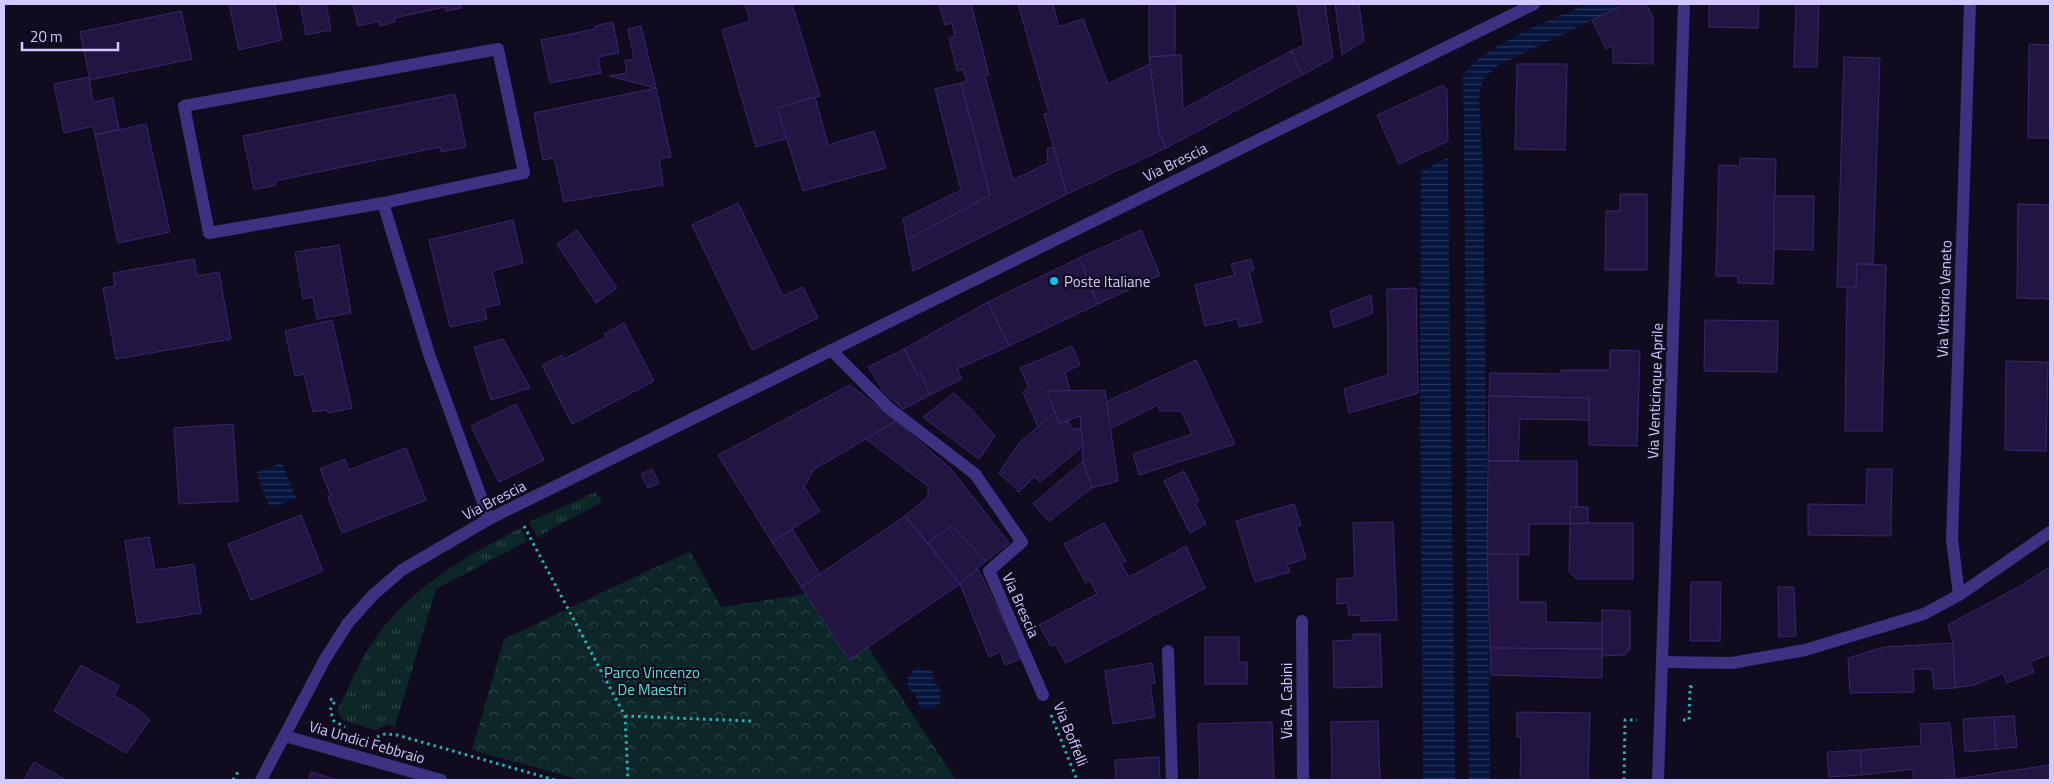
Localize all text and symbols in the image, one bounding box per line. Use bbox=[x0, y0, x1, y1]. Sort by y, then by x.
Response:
scale bar bbox=[22, 20, 119, 52]
text: 20 m bbox=[30, 25, 63, 48]
street label: Via Brescia bbox=[1139, 136, 1211, 187]
street label: Via Vittorio Veneto bbox=[1930, 240, 1958, 358]
place label: Poste Italiane bbox=[1064, 270, 1150, 293]
marker: Poste Italiane bbox=[1048, 275, 1060, 287]
street label: Via Venticinque Aprile bbox=[1641, 323, 1669, 459]
street label: Via Brescia bbox=[458, 474, 530, 526]
street label: Via Brescia bbox=[996, 569, 1046, 642]
park label: Parco Vincenzo De Maestri bbox=[604, 661, 700, 701]
street label: Via A. Cabini bbox=[1275, 663, 1298, 739]
street label: Via Boffelli bbox=[1048, 698, 1094, 770]
street label: Via Undici Febbraio bbox=[306, 714, 428, 770]

